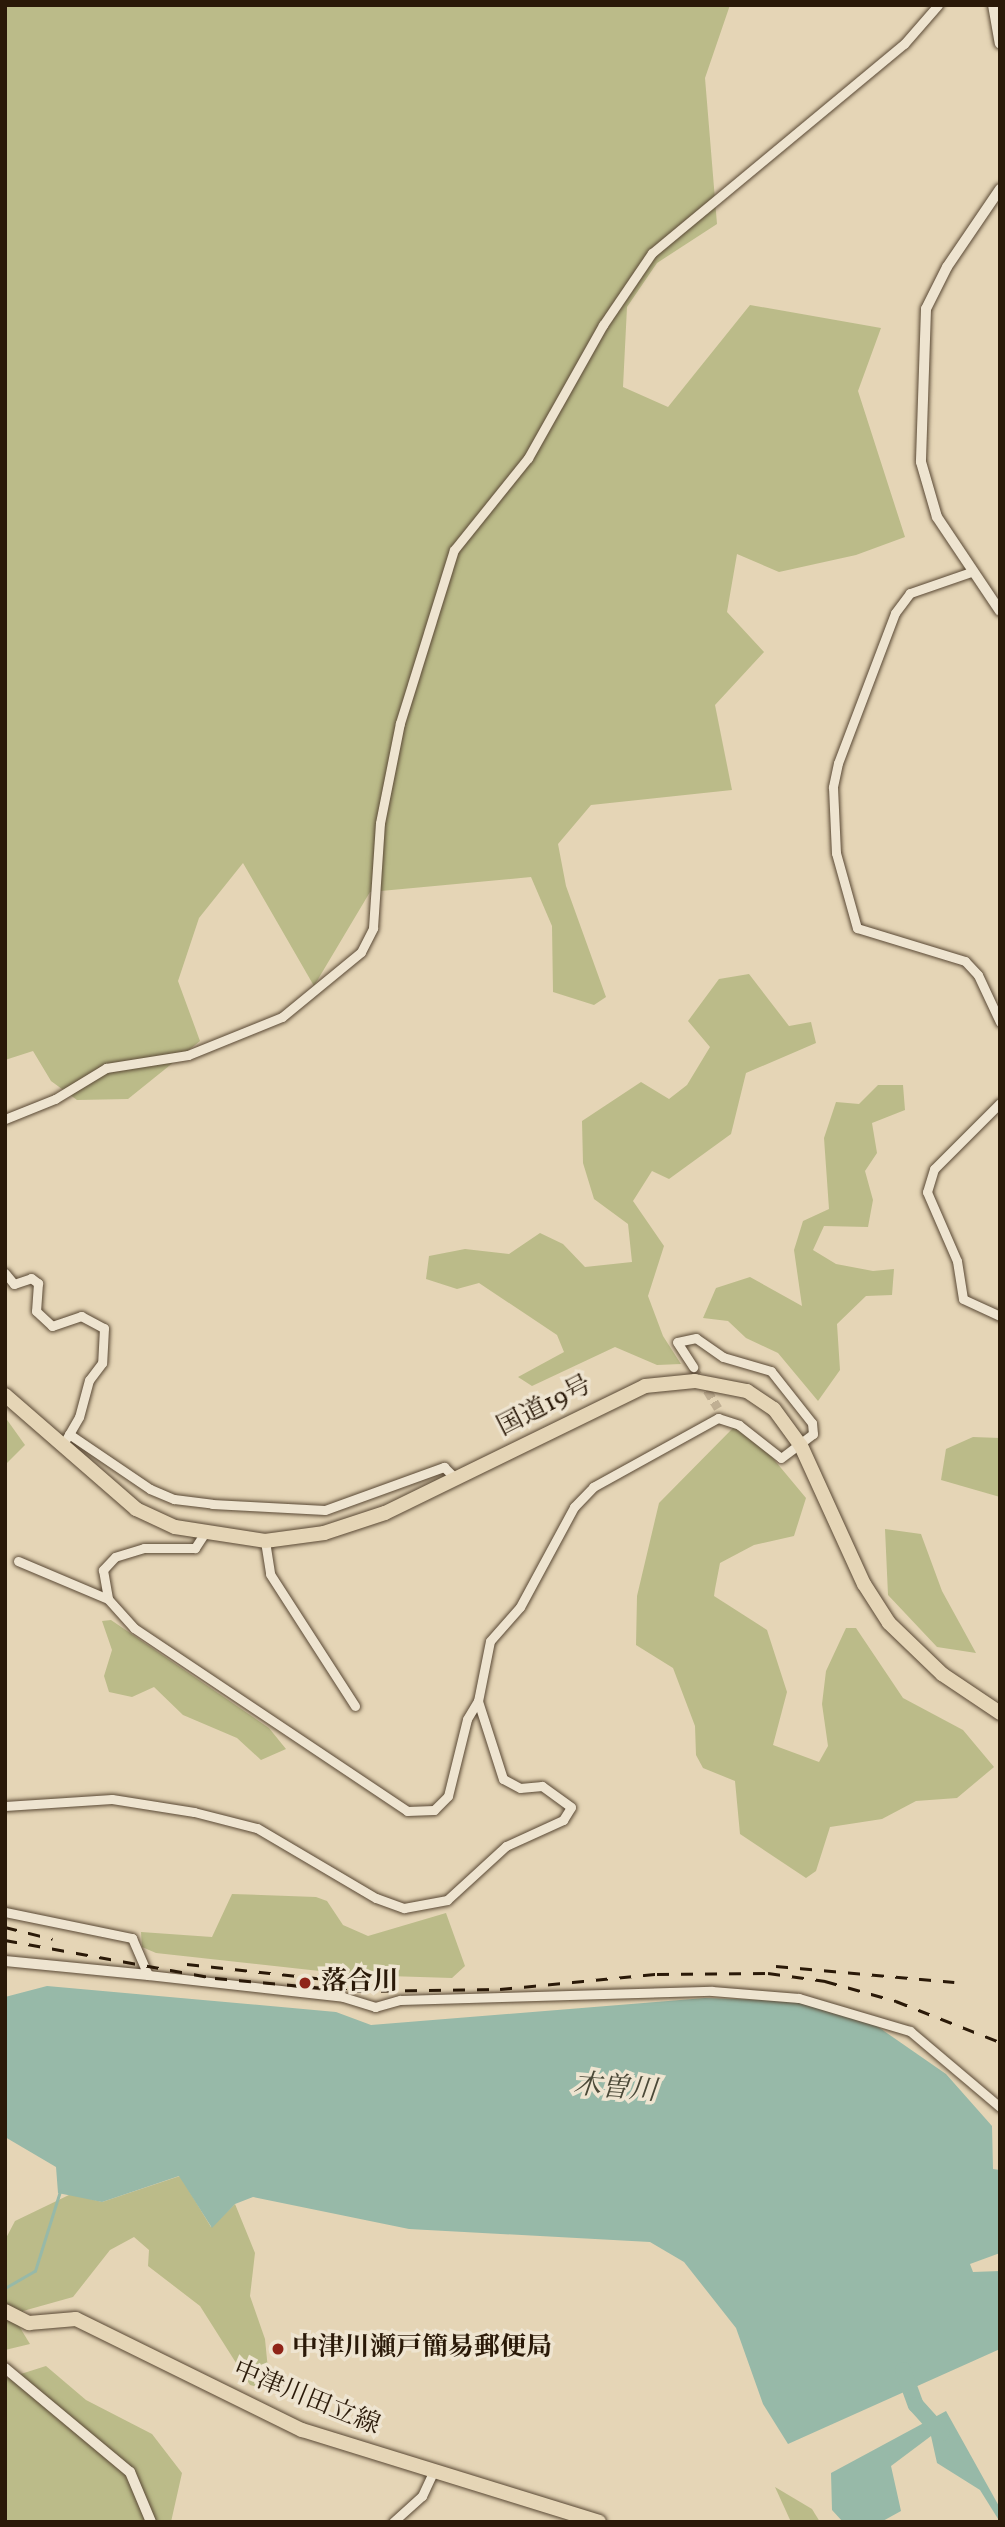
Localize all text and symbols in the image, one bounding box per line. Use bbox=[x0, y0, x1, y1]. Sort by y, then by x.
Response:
street label: 国道19号 bbox=[493, 1370, 597, 1444]
place label: 落合川 bbox=[321, 1967, 399, 1999]
marker: 落合川 bbox=[295, 1973, 315, 1993]
water label: 木曽川 bbox=[572, 2069, 658, 2109]
place label: 中津川瀬戸簡易郵便局 bbox=[292, 2333, 552, 2365]
marker: 中津川瀬戸簡易郵便局 bbox=[270, 2341, 286, 2357]
street label: 中津川田立線 bbox=[228, 2355, 384, 2443]

